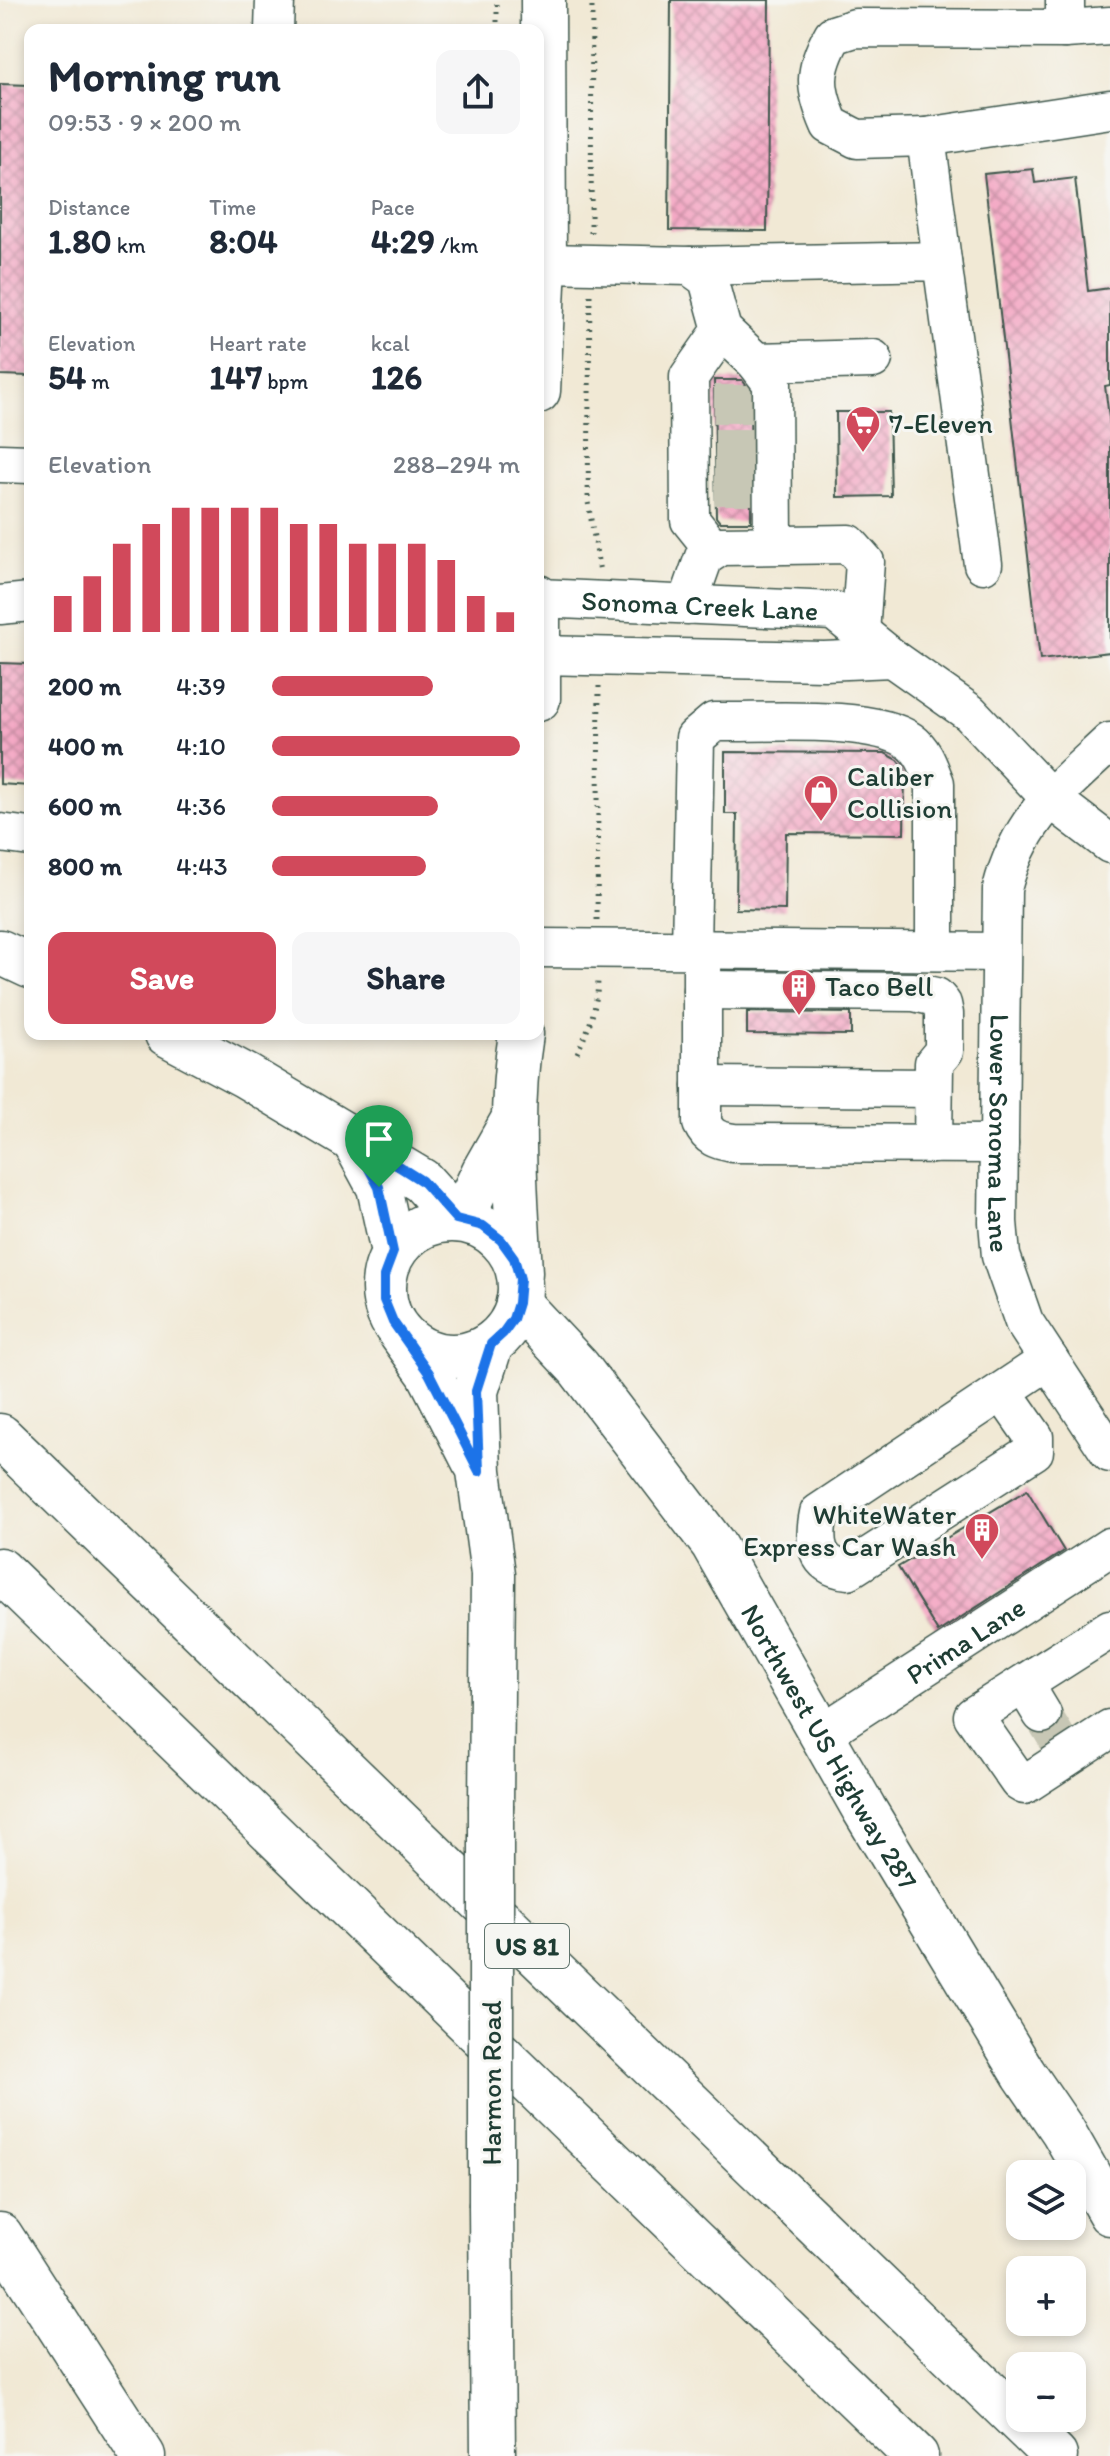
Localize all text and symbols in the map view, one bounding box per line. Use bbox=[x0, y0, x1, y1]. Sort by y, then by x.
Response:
text: Morning run bbox=[48, 49, 281, 102]
button: share bbox=[436, 50, 520, 134]
text: 09:53 · 9 × 200 m bbox=[48, 106, 241, 138]
text: Distance bbox=[48, 194, 130, 221]
text: Time bbox=[209, 194, 256, 221]
text: Pace bbox=[371, 194, 415, 221]
text: 1.80 bbox=[48, 221, 112, 262]
text: 8:04 bbox=[209, 221, 278, 262]
text: 4:29 bbox=[371, 221, 435, 262]
text: km bbox=[112, 232, 146, 259]
text: /km bbox=[435, 232, 478, 259]
text: Elevation bbox=[48, 330, 135, 357]
text: Heart rate bbox=[209, 330, 307, 357]
text: kcal bbox=[371, 330, 410, 357]
text: 54 bbox=[48, 357, 86, 398]
text: 147 bbox=[209, 357, 262, 398]
text: 126 bbox=[371, 357, 422, 398]
text: m bbox=[86, 368, 110, 395]
text: bpm bbox=[262, 368, 308, 395]
supermarket icon: 7-Eleven bbox=[844, 404, 882, 454]
place label: 7-Eleven bbox=[889, 406, 993, 440]
text: Elevation bbox=[48, 448, 151, 480]
text: 288–294 m bbox=[393, 448, 520, 480]
street label: Sonoma Creek Lane bbox=[581, 583, 819, 627]
text: 200 m bbox=[48, 670, 121, 702]
text: 4:39 bbox=[176, 670, 226, 702]
text: 400 m bbox=[48, 730, 123, 762]
text: 4:10 bbox=[176, 730, 226, 762]
place label: Caliber Collision bbox=[847, 759, 952, 825]
shop icon: Caliber Collision bbox=[802, 773, 840, 823]
text: 600 m bbox=[48, 790, 122, 822]
text: 4:36 bbox=[176, 790, 226, 822]
text: 800 m bbox=[48, 850, 122, 882]
text: 4:43 bbox=[176, 850, 228, 882]
button: Save bbox=[48, 932, 276, 1024]
button: Share bbox=[292, 932, 520, 1024]
building icon: Taco Bell bbox=[780, 967, 818, 1017]
place label: Taco Bell bbox=[825, 969, 933, 1003]
street label: Lower Sonoma Lane bbox=[981, 1014, 1018, 1254]
pin bbox=[345, 1105, 413, 1187]
icon: arrive bbox=[357, 1117, 401, 1161]
place label: WhiteWater Express Car Wash bbox=[743, 1497, 956, 1563]
building icon: WhiteWater Express Car Wash bbox=[963, 1511, 1001, 1561]
street label: Prima Lane bbox=[900, 1590, 1031, 1691]
street label: Northwest US Highway 287 bbox=[734, 1598, 925, 1895]
road number: US 81 bbox=[485, 1924, 569, 1968]
street label: Harmon Road bbox=[474, 2000, 508, 2166]
map controls bbox=[1006, 2160, 1086, 2432]
button: layers bbox=[1006, 2160, 1086, 2240]
button: + bbox=[1006, 2256, 1086, 2336]
button: − bbox=[1006, 2352, 1086, 2432]

